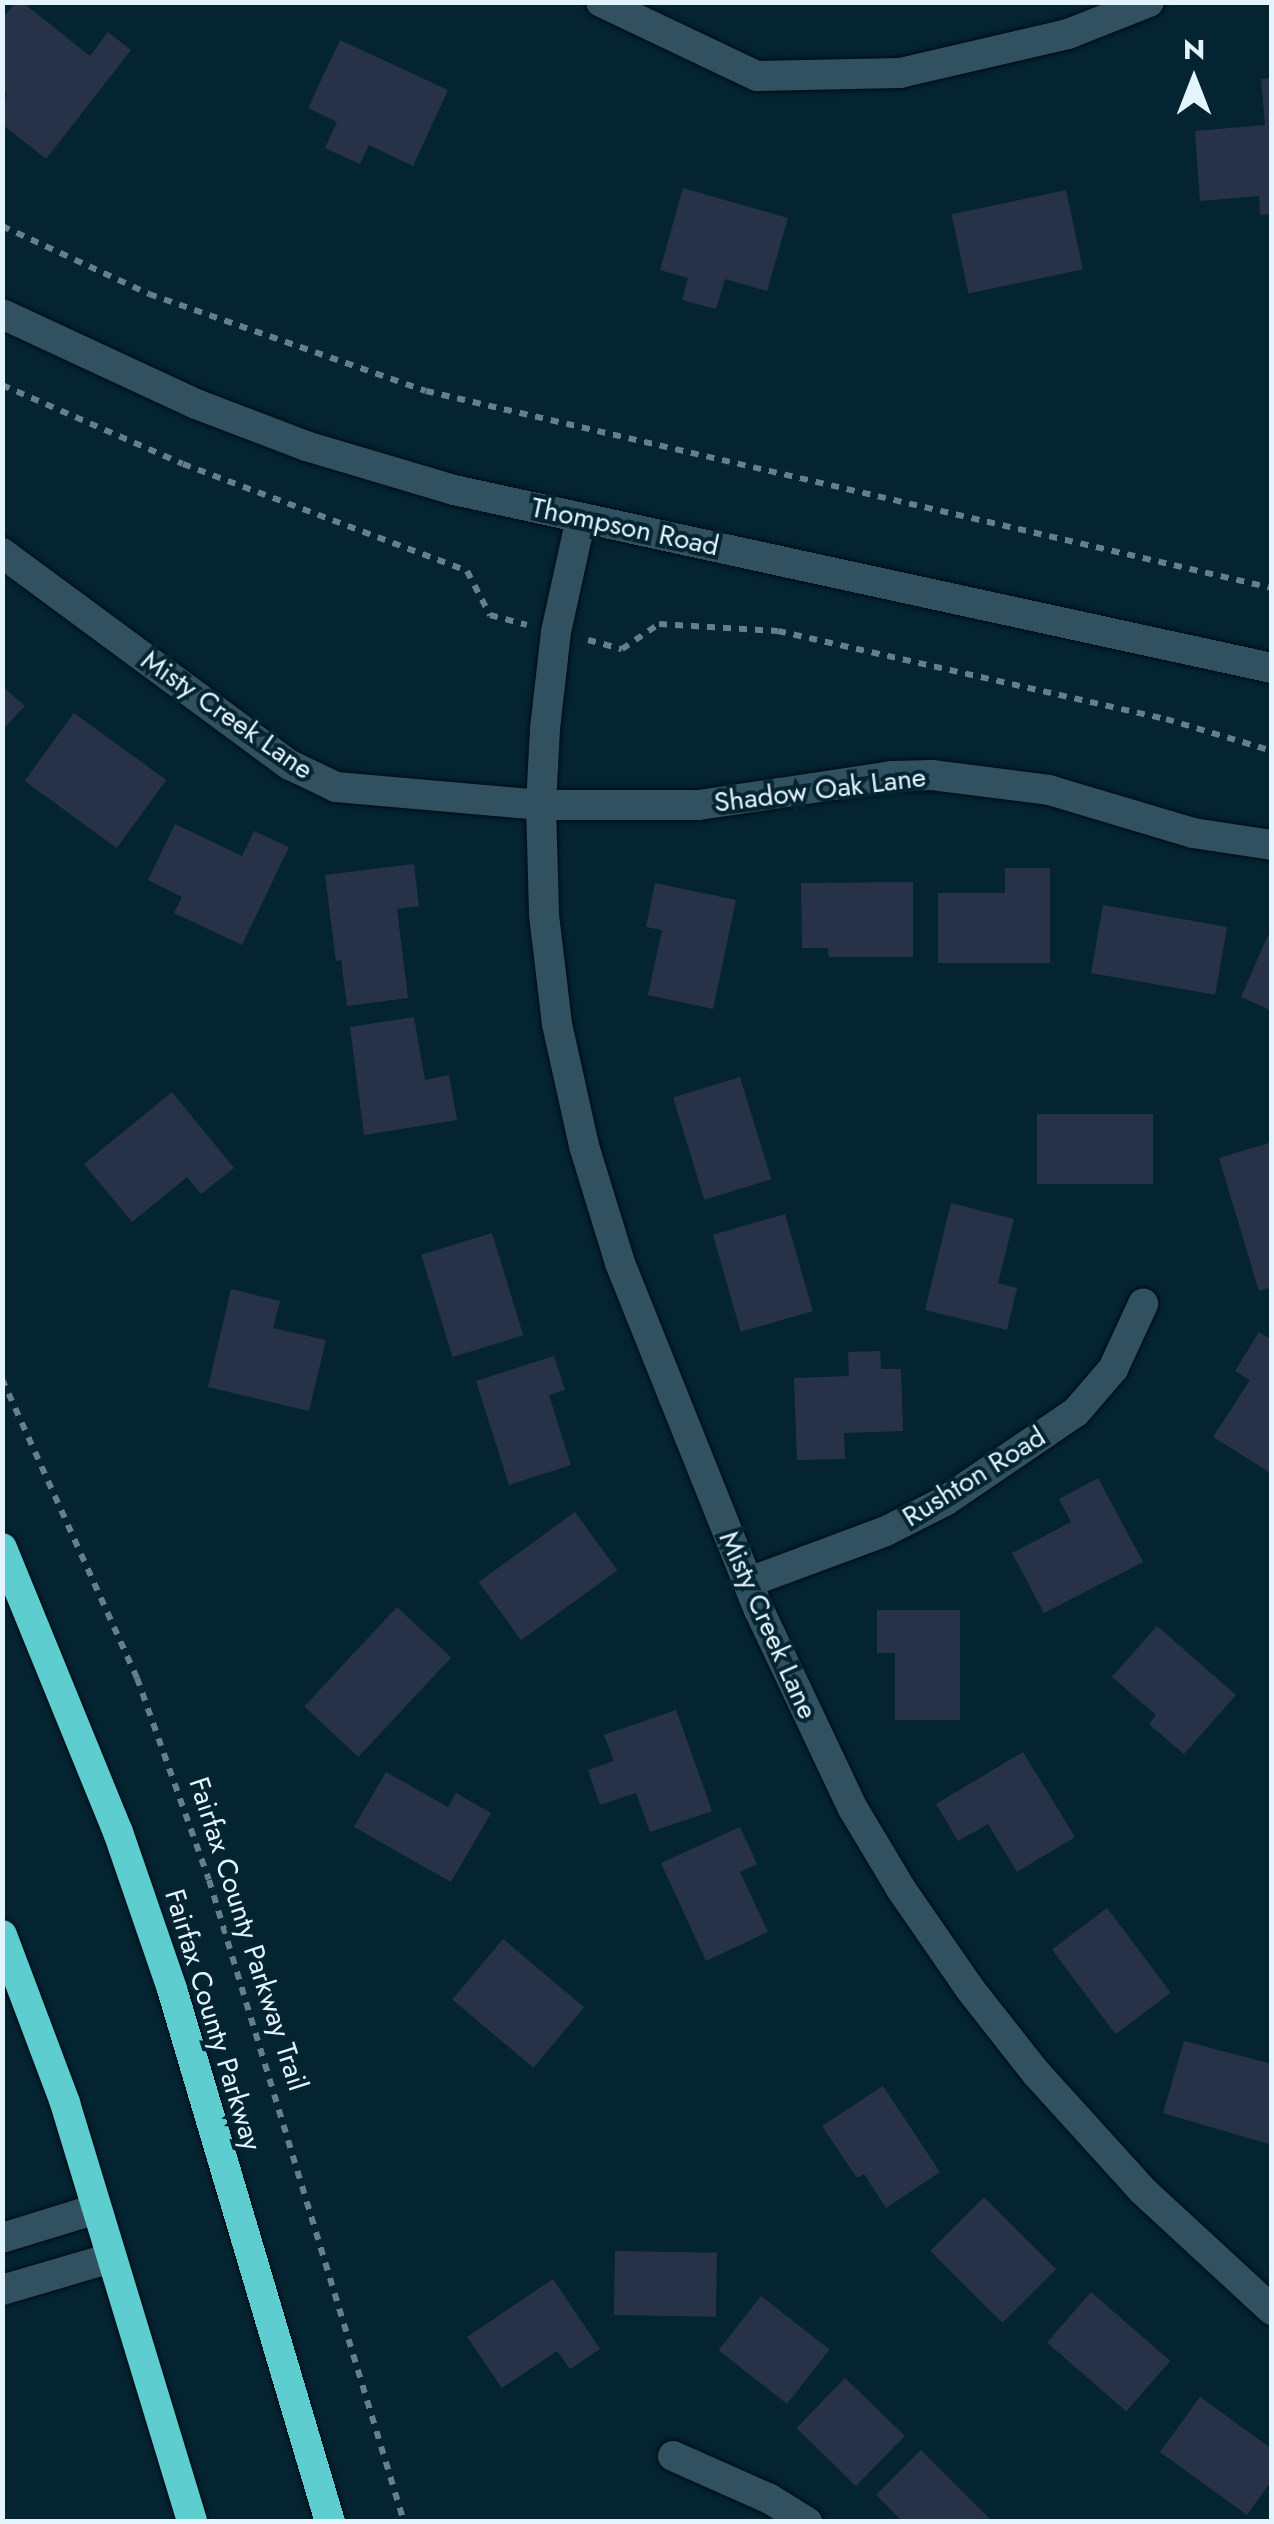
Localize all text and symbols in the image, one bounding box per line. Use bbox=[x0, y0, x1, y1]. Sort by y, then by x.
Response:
text: N bbox=[1183, 29, 1205, 70]
north arrow bbox=[1144, 30, 1244, 130]
street label: Thompson Road bbox=[528, 491, 722, 563]
street label: Misty Creek Lane bbox=[135, 643, 319, 787]
street label: Shadow Oak Lane bbox=[712, 760, 928, 820]
street label: Rushton Road bbox=[896, 1420, 1052, 1534]
street label: Misty Creek Lane bbox=[712, 1526, 824, 1724]
street label: Fairfax County Parkway Trail bbox=[181, 1773, 315, 2095]
street label: Fairfax County Parkway bbox=[157, 1885, 269, 2155]

